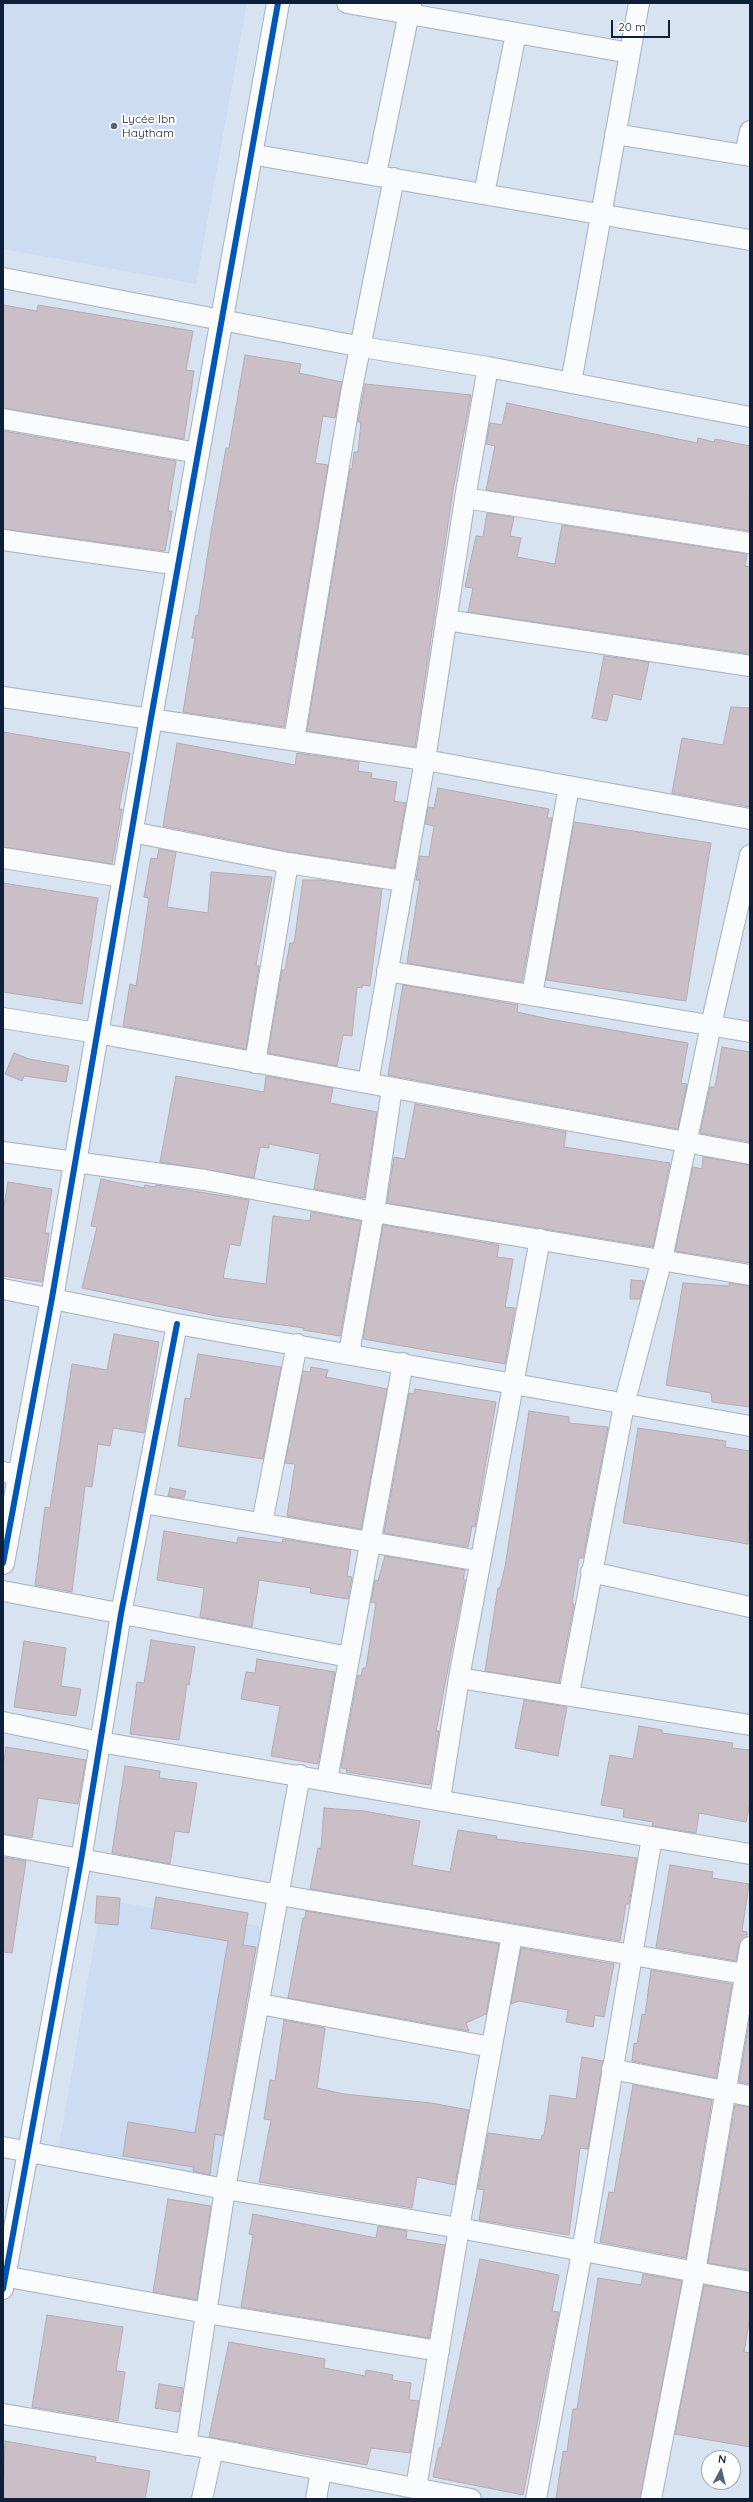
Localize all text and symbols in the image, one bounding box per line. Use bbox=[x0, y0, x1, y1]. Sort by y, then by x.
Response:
scale bar bbox=[613, 12, 672, 38]
text: 20 m bbox=[618, 19, 646, 34]
place label: Lycée Ibn Haytham bbox=[122, 112, 175, 140]
marker: Lycée Ibn Haytham bbox=[109, 121, 119, 131]
north arrow bbox=[701, 2450, 741, 2490]
text: N bbox=[717, 2452, 727, 2467]

